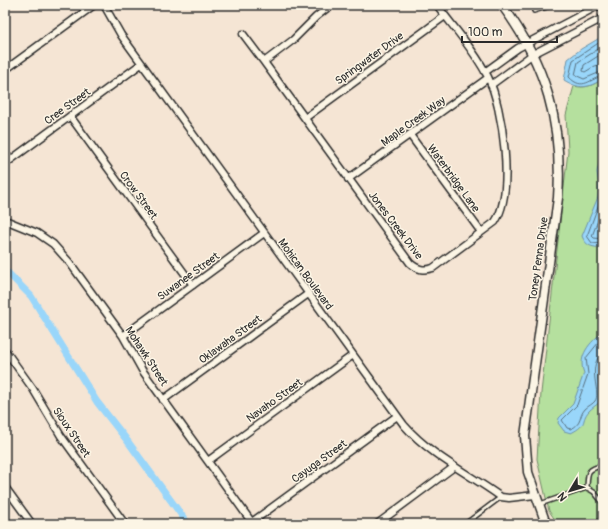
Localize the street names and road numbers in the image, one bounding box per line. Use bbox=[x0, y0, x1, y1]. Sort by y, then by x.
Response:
street label: Springwater Drive bbox=[333, 29, 406, 87]
street label: Cree Street bbox=[42, 85, 93, 127]
street label: Maple Creek Way bbox=[379, 94, 448, 149]
street label: Waterbridge Lane bbox=[425, 142, 483, 215]
street label: Crow Street bbox=[117, 169, 161, 222]
street label: Jones Creek Drive bbox=[366, 189, 426, 262]
street label: Toney Penna Drive bbox=[526, 216, 551, 302]
street label: Mohican Boulevard bbox=[275, 236, 336, 312]
street label: Suwanee Street bbox=[155, 249, 222, 303]
street label: Oklawaha Street bbox=[196, 312, 265, 367]
street label: Mohawk Street bbox=[123, 324, 171, 389]
street label: Navaho Street bbox=[244, 375, 305, 425]
street label: Sioux Street bbox=[50, 405, 93, 460]
street label: Cayuga Street bbox=[289, 437, 350, 486]

